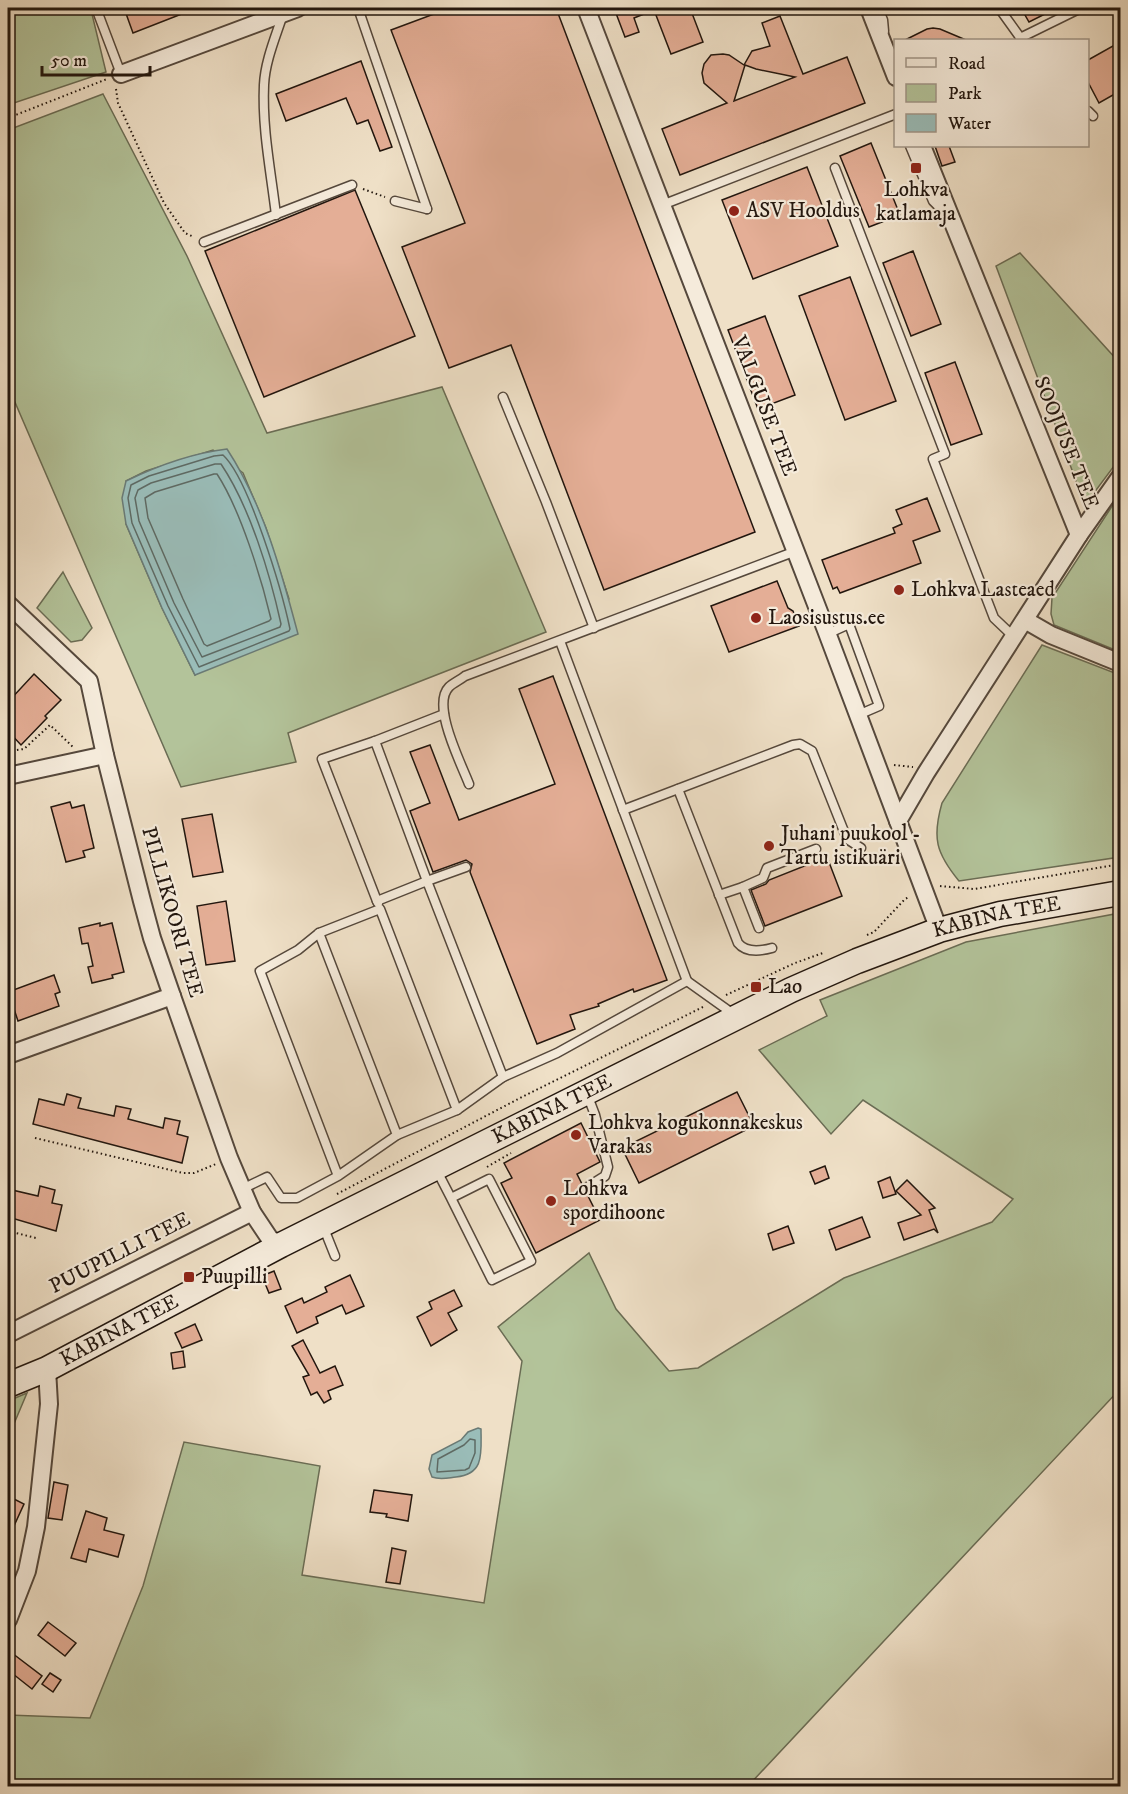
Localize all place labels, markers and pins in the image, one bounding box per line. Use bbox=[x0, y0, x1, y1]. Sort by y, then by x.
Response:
marker: Lohkva katlamaja bbox=[909, 161, 923, 175]
place label: Lohkva katlamaja bbox=[876, 177, 956, 227]
place label: ASV Hooldus bbox=[746, 198, 860, 224]
marker: ASV Hooldus bbox=[727, 204, 741, 218]
place label: Lohkva Lasteaed bbox=[911, 577, 1055, 603]
marker: Lohkva Lasteaed bbox=[892, 583, 906, 597]
place label: Laosisustus.ee bbox=[768, 605, 885, 631]
marker: Laosisustus.ee bbox=[749, 611, 763, 625]
place label: Juhani puukool - Tartu istikuäri bbox=[779, 821, 921, 871]
marker: Juhani puukool - Tartu istikuäri bbox=[762, 839, 776, 853]
place label: Lao bbox=[768, 974, 802, 1000]
marker: Lao bbox=[749, 980, 763, 994]
place label: Lohkva kogukonnakeskus Varakas bbox=[587, 1110, 803, 1160]
marker: Lohkva kogukonnakeskus Varakas bbox=[569, 1128, 583, 1142]
place label: Lohkva spordihoone bbox=[563, 1176, 666, 1226]
marker: Lohkva spordihoone bbox=[544, 1194, 558, 1208]
place label: Puupilli bbox=[201, 1264, 267, 1290]
marker: Puupilli bbox=[182, 1270, 196, 1284]

